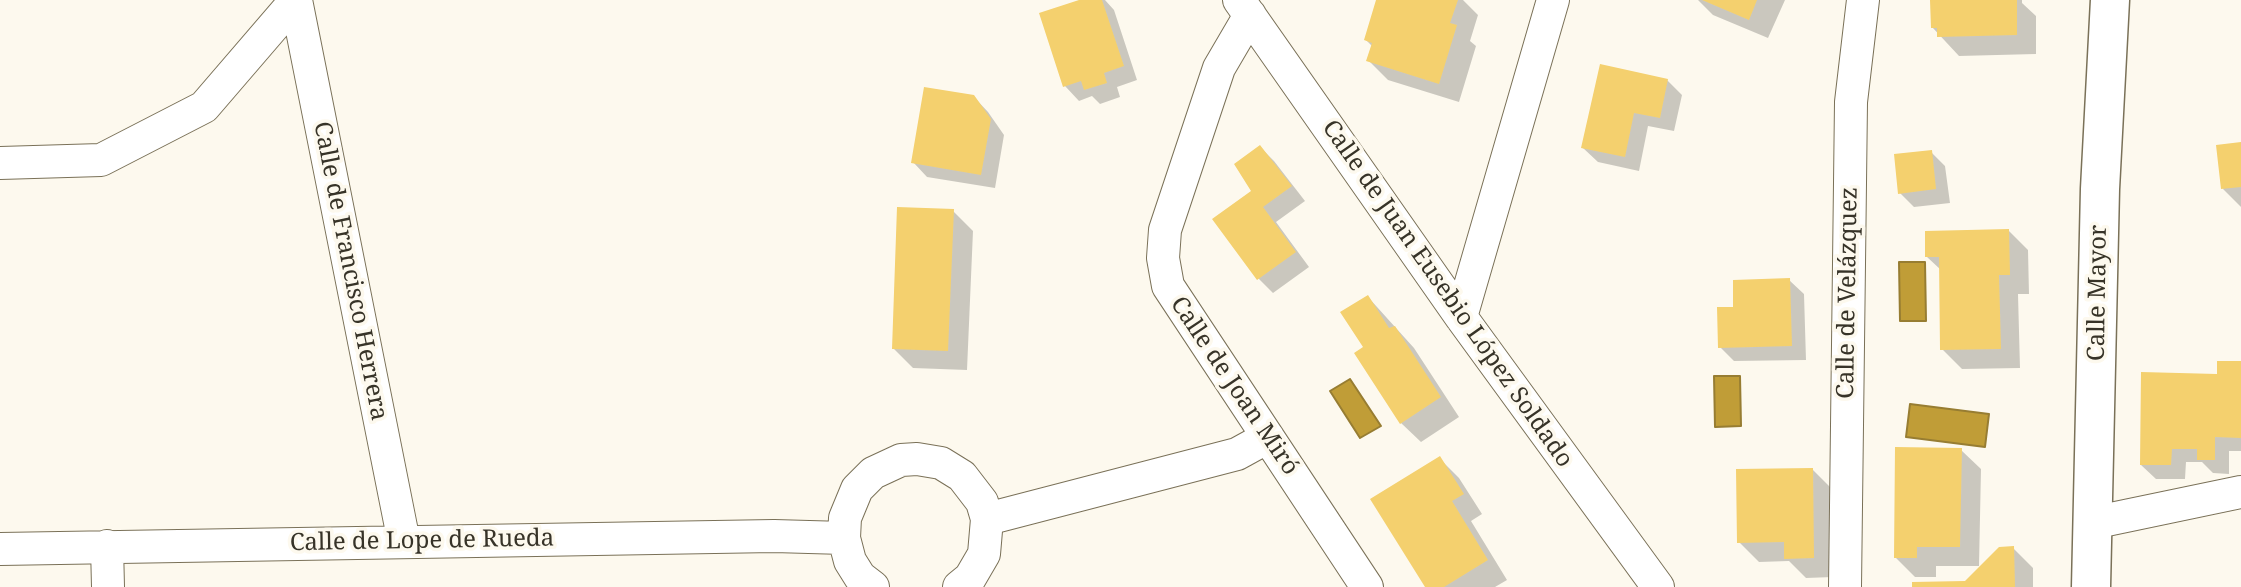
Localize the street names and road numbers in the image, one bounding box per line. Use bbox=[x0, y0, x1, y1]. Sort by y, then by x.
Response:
street label: Calle de Juan Eusebio López Soldado bbox=[1315, 115, 1579, 473]
street label: Calle de Francisco Herrera bbox=[307, 119, 393, 423]
street label: Calle de Velázquez bbox=[1832, 187, 1864, 399]
street label: Calle Mayor bbox=[2082, 225, 2114, 361]
street label: Calle de Joan Miró bbox=[1164, 291, 1304, 481]
street label: Calle de Lope de Rueda bbox=[290, 524, 554, 558]

